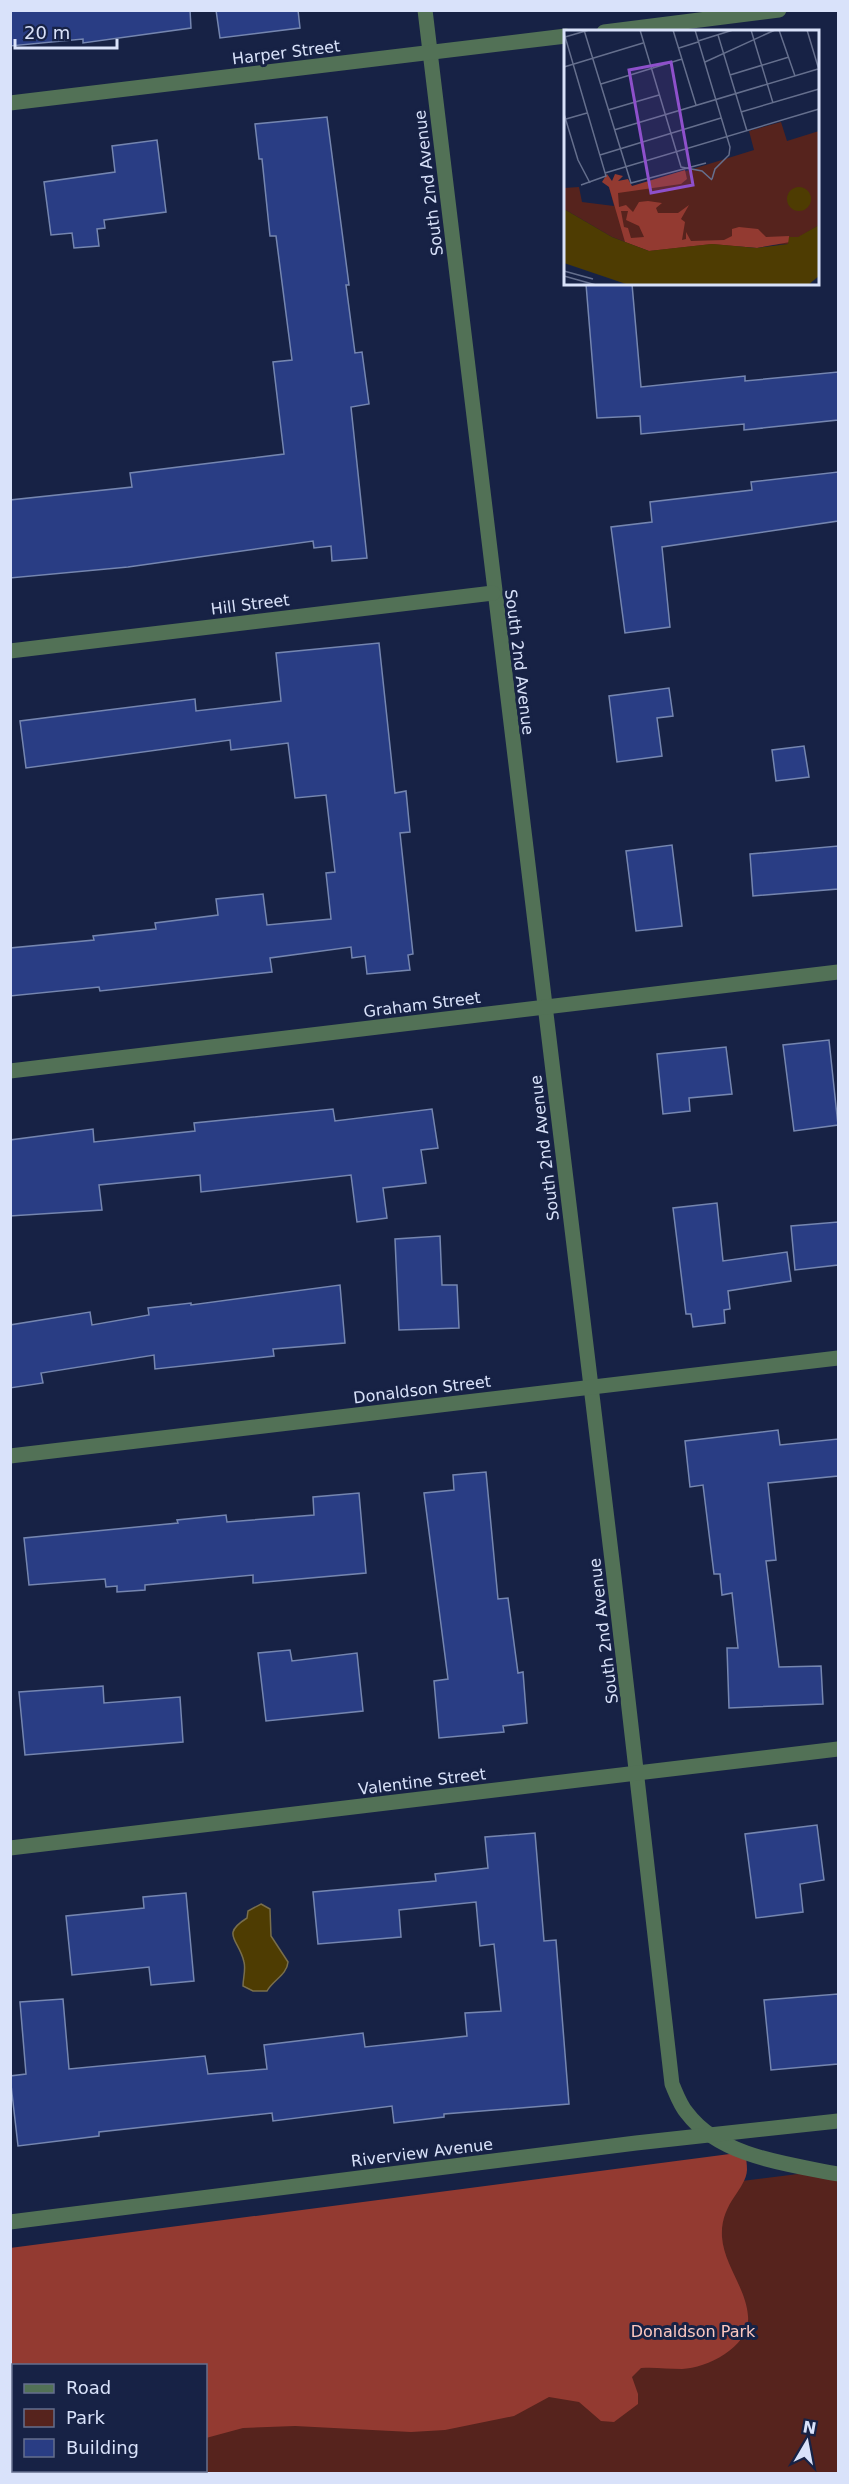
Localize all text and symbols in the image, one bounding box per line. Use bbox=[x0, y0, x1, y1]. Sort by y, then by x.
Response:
scale bar bbox=[15, 12, 117, 50]
text: 20 m bbox=[24, 22, 70, 43]
inset map bbox=[564, 30, 819, 285]
street label: Harper Street bbox=[231, 36, 341, 69]
street label: South 2nd Avenue bbox=[410, 109, 447, 257]
street label: South 2nd Avenue bbox=[501, 588, 538, 736]
street label: Hill Street bbox=[210, 590, 290, 619]
street label: Graham Street bbox=[362, 988, 482, 1021]
street label: South 2nd Avenue bbox=[526, 1074, 563, 1222]
street label: Donaldson Street bbox=[352, 1372, 492, 1407]
street label: South 2nd Avenue bbox=[585, 1557, 622, 1705]
street label: Valentine Street bbox=[357, 1764, 487, 1799]
street label: Riverview Avenue bbox=[350, 2134, 494, 2171]
park label: Donaldson Park bbox=[631, 2322, 756, 2341]
legend bbox=[12, 2364, 207, 2472]
text: Road bbox=[66, 2377, 111, 2398]
text: Park bbox=[66, 2407, 105, 2428]
north arrow bbox=[777, 2412, 837, 2472]
text: N bbox=[801, 2417, 818, 2438]
text: Building bbox=[66, 2437, 139, 2458]

